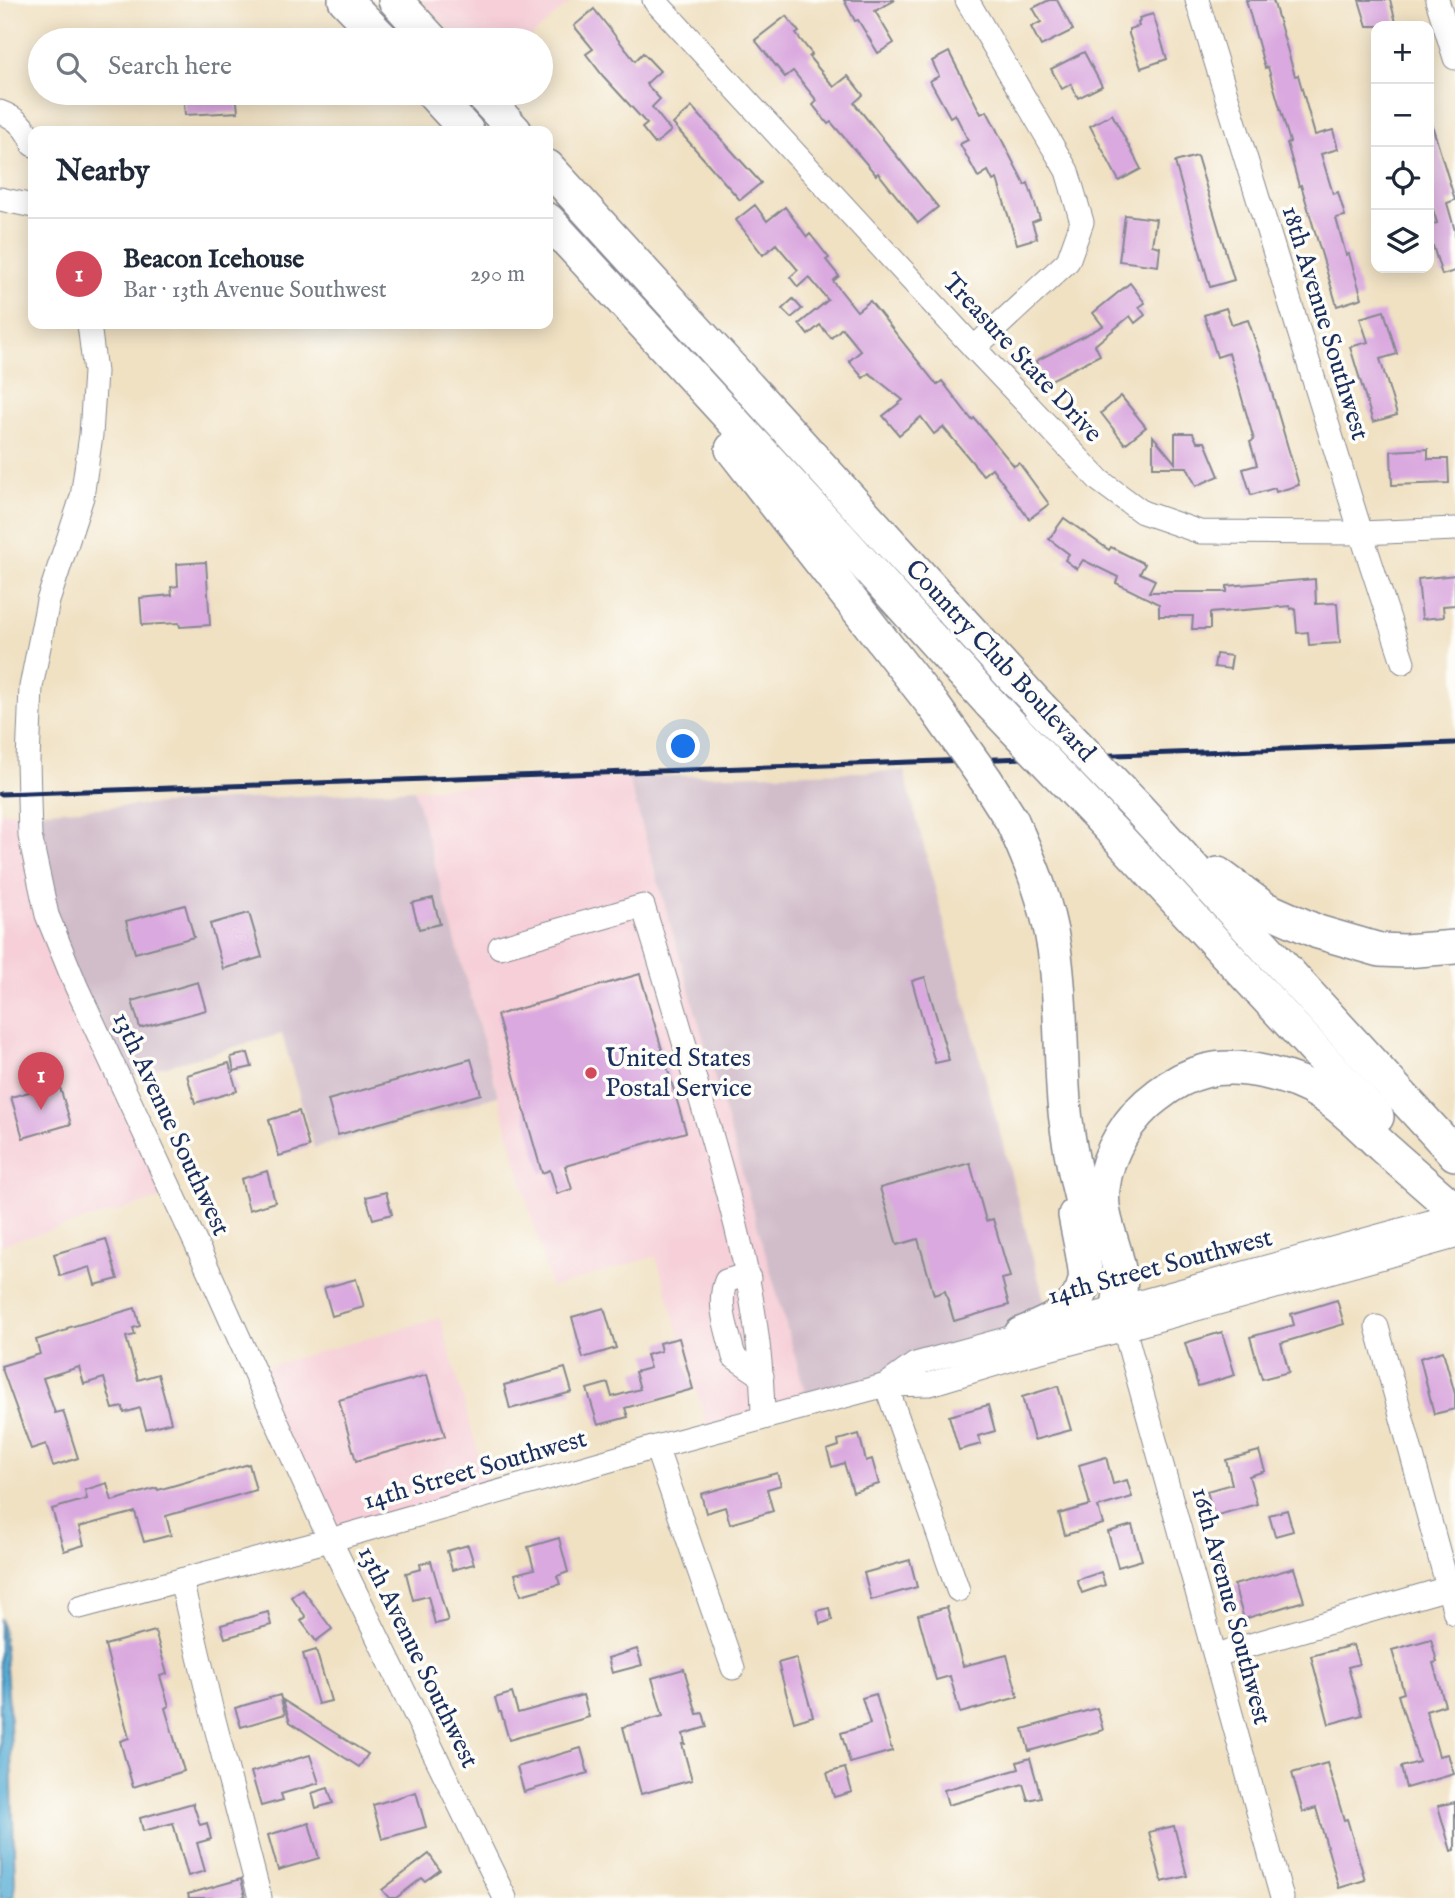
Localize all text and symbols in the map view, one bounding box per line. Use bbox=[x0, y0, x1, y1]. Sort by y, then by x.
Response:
map controls bbox=[1371, 21, 1434, 273]
button: + bbox=[1371, 21, 1434, 84]
search box bbox=[28, 28, 553, 105]
icon: search bbox=[52, 48, 90, 86]
text: Search here bbox=[108, 50, 232, 83]
button: − bbox=[1371, 84, 1434, 147]
button: locate bbox=[1371, 147, 1434, 210]
text: Nearby bbox=[56, 153, 149, 191]
street label: 18th Avenue Southwest bbox=[1274, 202, 1376, 444]
button: layers bbox=[1371, 210, 1434, 273]
text: Beacon Icehouse bbox=[123, 243, 304, 276]
text: 1 bbox=[75, 260, 83, 289]
text: 290 m bbox=[470, 260, 525, 289]
street label: Treasure State Drive bbox=[935, 266, 1109, 450]
text: Bar · 13th Avenue Southwest bbox=[123, 276, 387, 305]
street label: Country Club Boulevard bbox=[898, 553, 1103, 769]
your location bbox=[666, 729, 700, 763]
street label: 13th Avenue Southwest bbox=[105, 1007, 237, 1241]
place label: United States Postal Service bbox=[605, 1042, 752, 1105]
pin: 1 bbox=[18, 1052, 64, 1110]
marker: United States Postal Service bbox=[583, 1065, 599, 1081]
street label: 14th Street Southwest bbox=[1044, 1221, 1276, 1313]
street label: 14th Street Southwest bbox=[359, 1422, 591, 1518]
street label: 16th Avenue Southwest bbox=[1183, 1484, 1279, 1728]
street label: 13th Avenue Southwest bbox=[350, 1541, 486, 1774]

